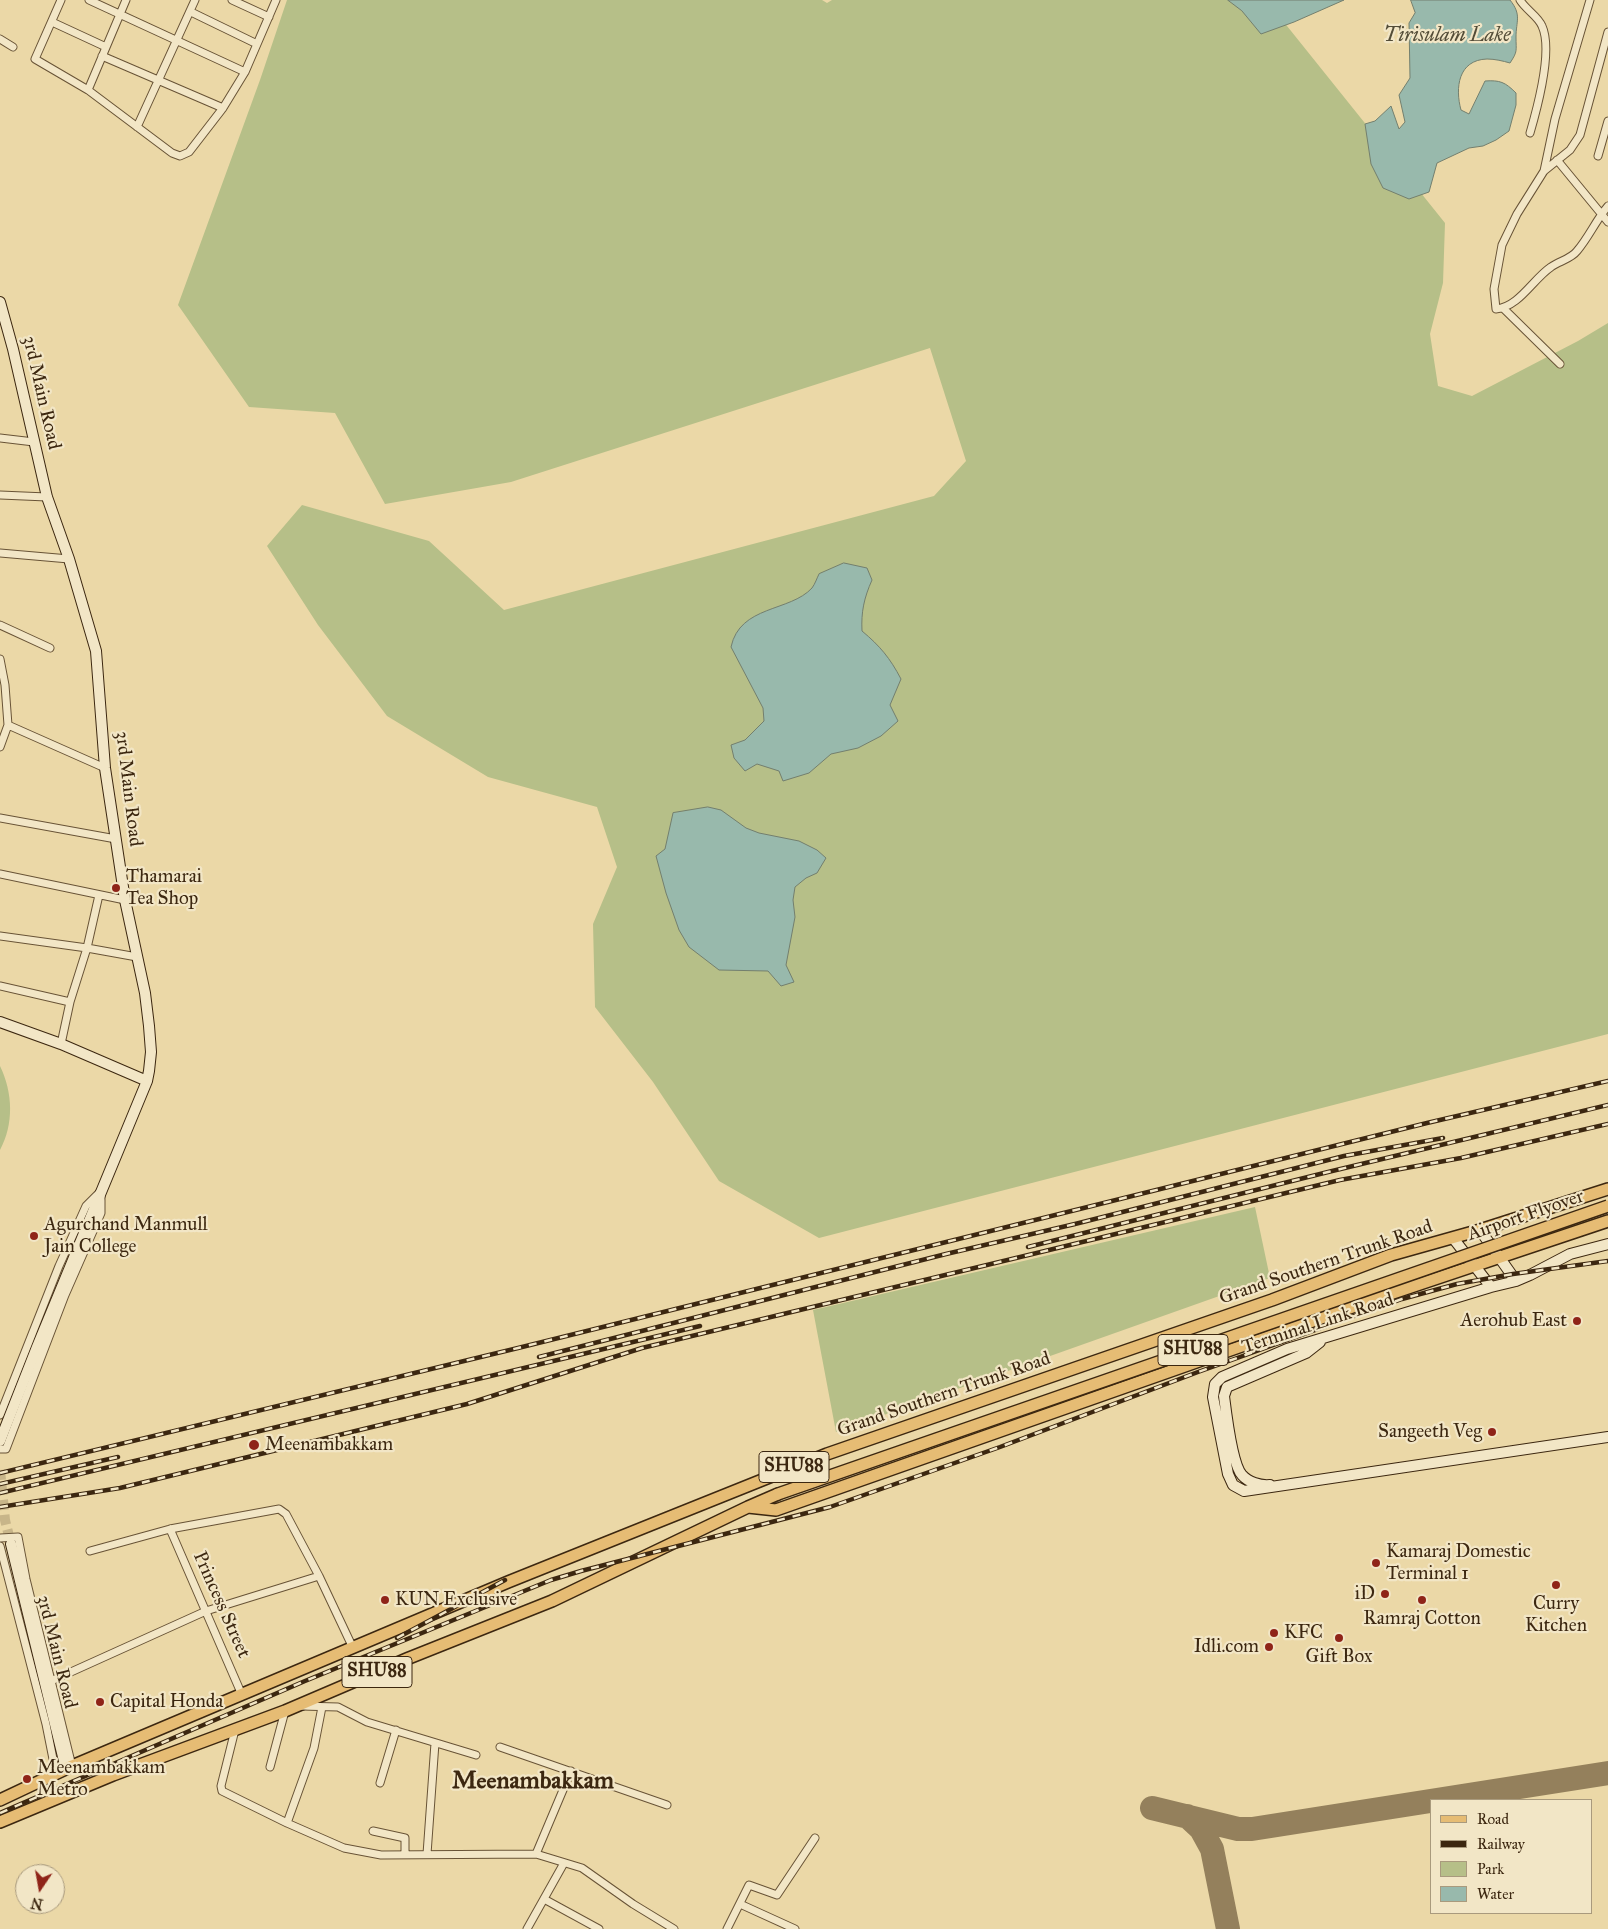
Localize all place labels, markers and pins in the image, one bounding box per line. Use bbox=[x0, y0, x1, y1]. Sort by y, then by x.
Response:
place label: Thamarai Tea Shop bbox=[126, 866, 202, 910]
marker: Thamarai Tea Shop bbox=[110, 882, 122, 894]
place label: Agurchand Manmull Jain College bbox=[44, 1214, 208, 1258]
marker: Agurchand Manmull Jain College bbox=[28, 1230, 40, 1242]
place label: Aerohub East bbox=[1461, 1310, 1567, 1332]
marker: Aerohub East bbox=[1571, 1315, 1583, 1327]
place label: Sangeeth Veg bbox=[1378, 1421, 1482, 1443]
marker: Sangeeth Veg bbox=[1486, 1426, 1498, 1438]
place label: Meenambakkam bbox=[265, 1434, 393, 1456]
marker: Meenambakkam bbox=[247, 1438, 261, 1452]
place label: Kamaraj Domestic Terminal 1 bbox=[1386, 1541, 1531, 1585]
marker: Kamaraj Domestic Terminal 1 bbox=[1370, 1557, 1382, 1569]
marker: Curry Kitchen bbox=[1550, 1579, 1562, 1591]
place label: iD bbox=[1355, 1583, 1375, 1605]
marker: iD bbox=[1379, 1588, 1391, 1600]
place label: KUN Exclusive bbox=[395, 1589, 517, 1611]
place label: Curry Kitchen bbox=[1525, 1593, 1587, 1637]
marker: KUN Exclusive bbox=[379, 1594, 391, 1606]
marker: Ramraj Cotton bbox=[1416, 1594, 1428, 1606]
place label: Ramraj Cotton bbox=[1363, 1608, 1481, 1630]
place label: KFC bbox=[1284, 1622, 1323, 1644]
marker: KFC bbox=[1268, 1627, 1280, 1639]
marker: Gift Box bbox=[1333, 1632, 1345, 1644]
place label: Idli.com bbox=[1194, 1636, 1259, 1658]
marker: Idli.com bbox=[1263, 1641, 1275, 1653]
place label: Gift Box bbox=[1306, 1646, 1372, 1668]
place label: Capital Honda bbox=[110, 1691, 223, 1713]
marker: Capital Honda bbox=[94, 1696, 106, 1708]
place label: Meenambakkam Metro bbox=[37, 1757, 165, 1801]
marker: Meenambakkam Metro bbox=[21, 1773, 33, 1785]

